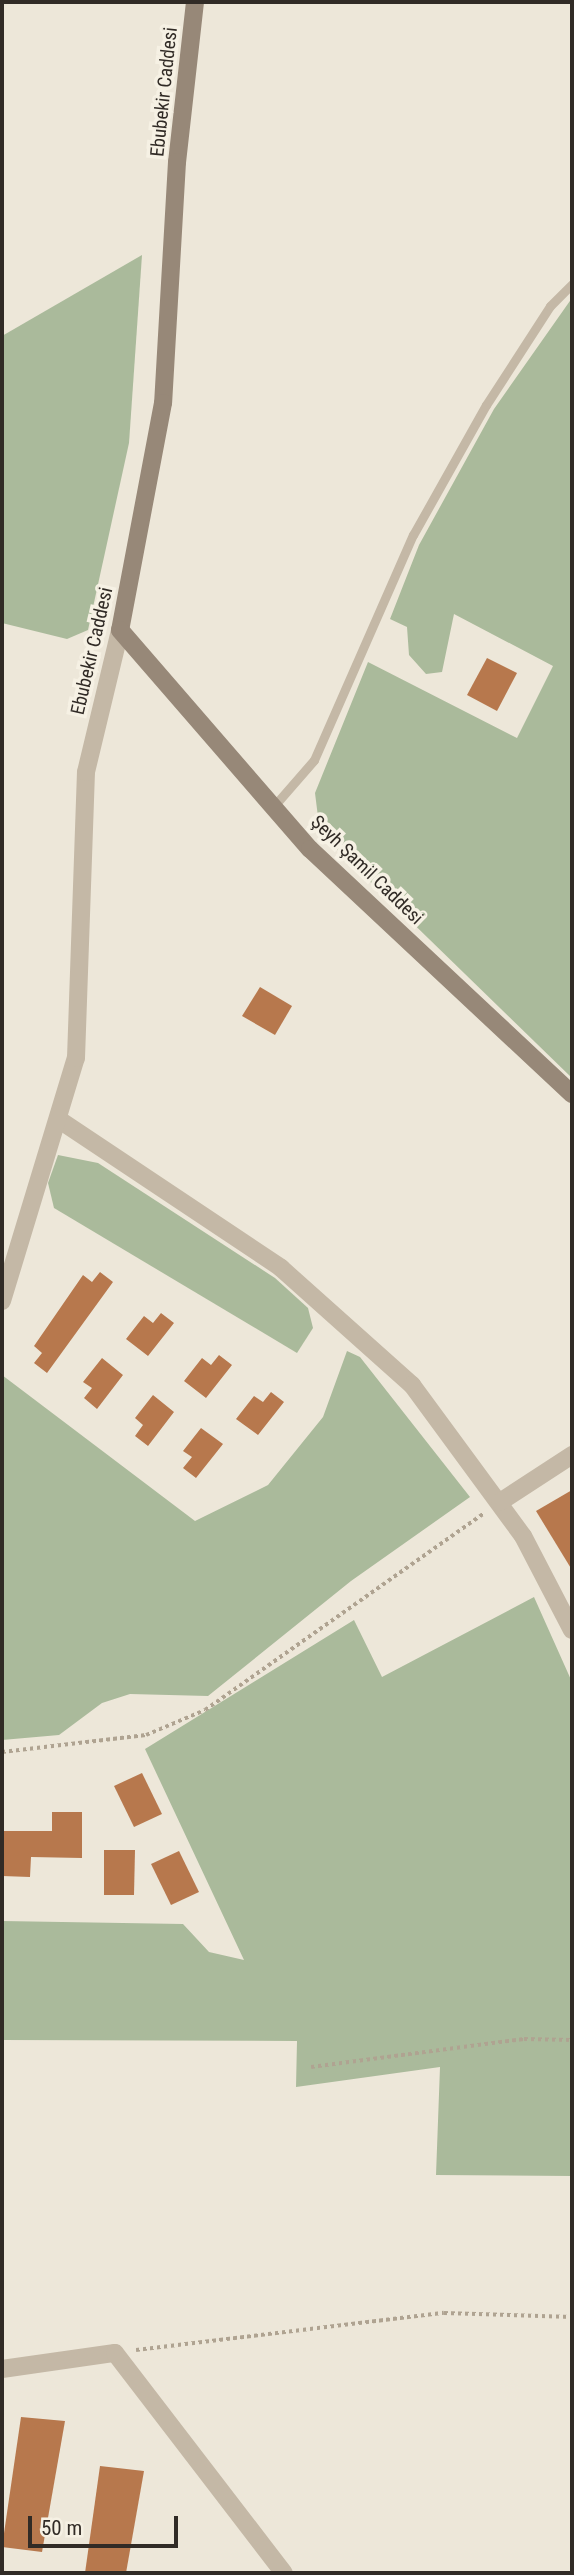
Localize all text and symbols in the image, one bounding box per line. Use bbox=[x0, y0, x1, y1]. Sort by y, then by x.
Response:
street label: Ebubekir Caddesi bbox=[146, 26, 182, 158]
street label: Ebubekir Caddesi bbox=[66, 585, 118, 717]
street label: Şeyh Şamil Caddesi bbox=[306, 811, 428, 929]
scale bar bbox=[32, 2502, 182, 2546]
text: 50 m bbox=[41, 2516, 82, 2540]

